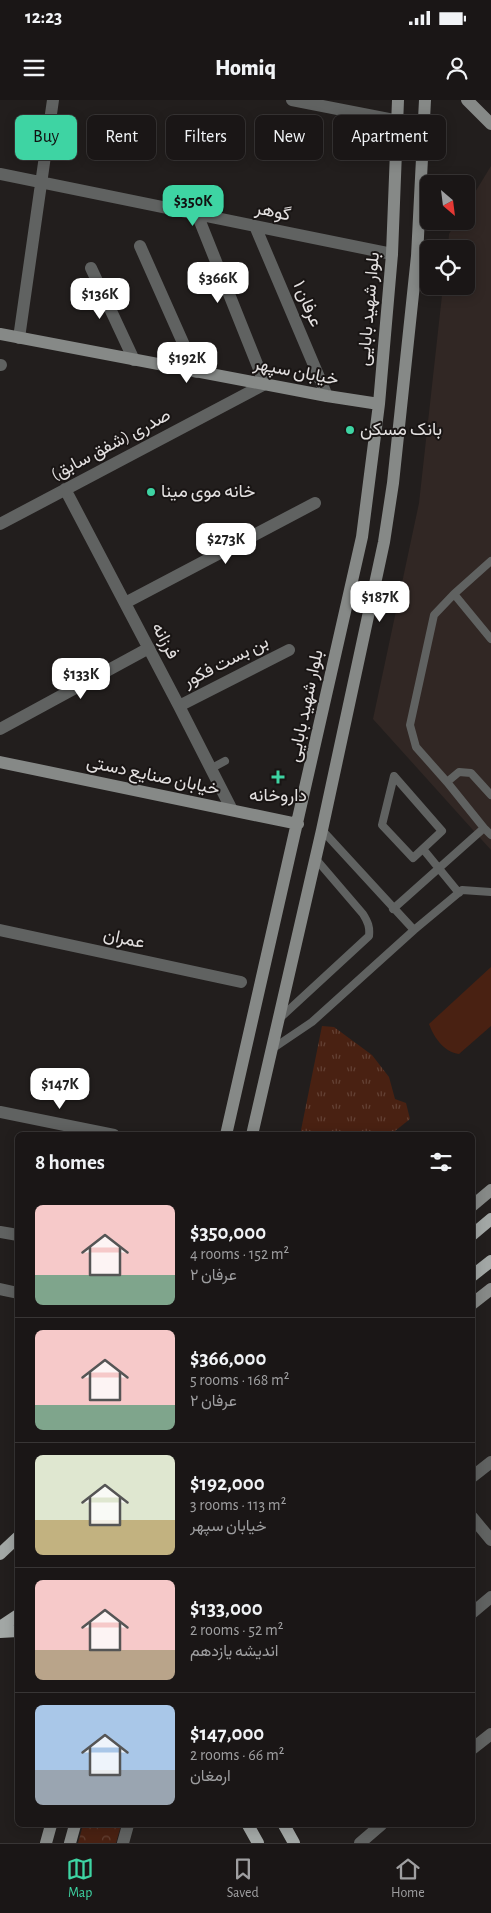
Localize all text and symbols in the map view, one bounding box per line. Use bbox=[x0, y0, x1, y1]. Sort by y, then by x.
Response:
text: 12:23 bbox=[25, 8, 62, 27]
icon: menu bbox=[20, 54, 48, 82]
icon: person bbox=[443, 54, 471, 82]
text: Homiq bbox=[215, 57, 276, 79]
chip: Buy bbox=[15, 115, 77, 160]
chip: Rent bbox=[87, 115, 156, 160]
chip: Filters bbox=[166, 115, 245, 160]
chip: New bbox=[255, 115, 323, 160]
chip: Apartment bbox=[333, 115, 446, 160]
north arrow bbox=[420, 175, 475, 230]
map controls bbox=[420, 175, 475, 295]
pin: $350K bbox=[158, 184, 228, 227]
text: $350K bbox=[174, 193, 212, 209]
street label: گوهر bbox=[253, 198, 292, 225]
button: locate bbox=[420, 240, 475, 295]
street label: بلوار شهید بابایی bbox=[355, 251, 384, 367]
pin: $366K bbox=[183, 262, 253, 304]
text: $366K bbox=[199, 270, 237, 286]
pin: $136K bbox=[65, 278, 135, 320]
street label: عرفان ۱ bbox=[288, 278, 325, 330]
text: $136K bbox=[82, 286, 118, 302]
pin: $192K bbox=[152, 342, 222, 384]
text: $192K bbox=[168, 350, 206, 366]
street label: خیابان سپهر bbox=[251, 355, 340, 391]
street label: صدری (شفق سابق) bbox=[48, 406, 174, 485]
place label: بانک مسکن bbox=[360, 421, 442, 440]
marker: بانک مسکن bbox=[344, 424, 356, 436]
place label: خانه موی مینا bbox=[161, 483, 255, 502]
marker: خانه موی مینا bbox=[145, 486, 157, 498]
pin: $273K bbox=[191, 522, 261, 565]
text: $273K bbox=[207, 531, 245, 547]
pin: $187K bbox=[345, 580, 415, 623]
text: $187K bbox=[361, 589, 399, 605]
street label: فرزانه bbox=[147, 620, 182, 663]
street label: بن بست فكور bbox=[180, 633, 272, 692]
street label: بلوار شهید بابایی bbox=[285, 648, 328, 764]
pin: $133K bbox=[46, 658, 116, 700]
text: $133K bbox=[63, 666, 99, 682]
street label: خیابان صنایع دستی bbox=[84, 753, 221, 801]
marker: داروخانه bbox=[272, 771, 284, 783]
place label: داروخانه bbox=[249, 787, 307, 806]
street label: عمران bbox=[101, 926, 146, 953]
pin: $147K bbox=[25, 1068, 95, 1110]
text: $147K bbox=[41, 1076, 79, 1092]
icon: filters bbox=[427, 1148, 455, 1176]
text: 8 homes bbox=[35, 1152, 105, 1173]
text: $350,000 bbox=[190, 1222, 266, 1243]
icon: home bbox=[75, 1225, 135, 1285]
text: 4 rooms · 152 m² bbox=[190, 1246, 289, 1262]
text: عرفان ۲ bbox=[190, 1267, 237, 1283]
text: $366,000 bbox=[190, 1348, 266, 1369]
icon: home bbox=[75, 1350, 135, 1410]
text: 5 rooms · 168 m² bbox=[190, 1372, 289, 1388]
text: عرفان ۲ bbox=[190, 1393, 237, 1409]
text: $192,000 bbox=[190, 1473, 265, 1494]
icon: home bbox=[75, 1475, 135, 1535]
text: 3 rooms · 113 m² bbox=[190, 1497, 286, 1513]
text: خیابان سپهر bbox=[190, 1518, 267, 1534]
text: $133,000 bbox=[190, 1598, 263, 1619]
icon: home bbox=[75, 1600, 135, 1660]
text: 2 rooms · 52 m² bbox=[190, 1622, 283, 1638]
text: اندیشه یازدهم bbox=[190, 1643, 279, 1659]
text: $147,000 bbox=[190, 1723, 264, 1744]
icon: home bbox=[75, 1725, 135, 1785]
text: 2 rooms · 66 m² bbox=[190, 1747, 284, 1763]
text: ارمغان bbox=[190, 1768, 231, 1784]
tab: Map bbox=[66, 1855, 94, 1902]
tab: Saved bbox=[227, 1855, 259, 1902]
tab: Home bbox=[391, 1855, 425, 1902]

